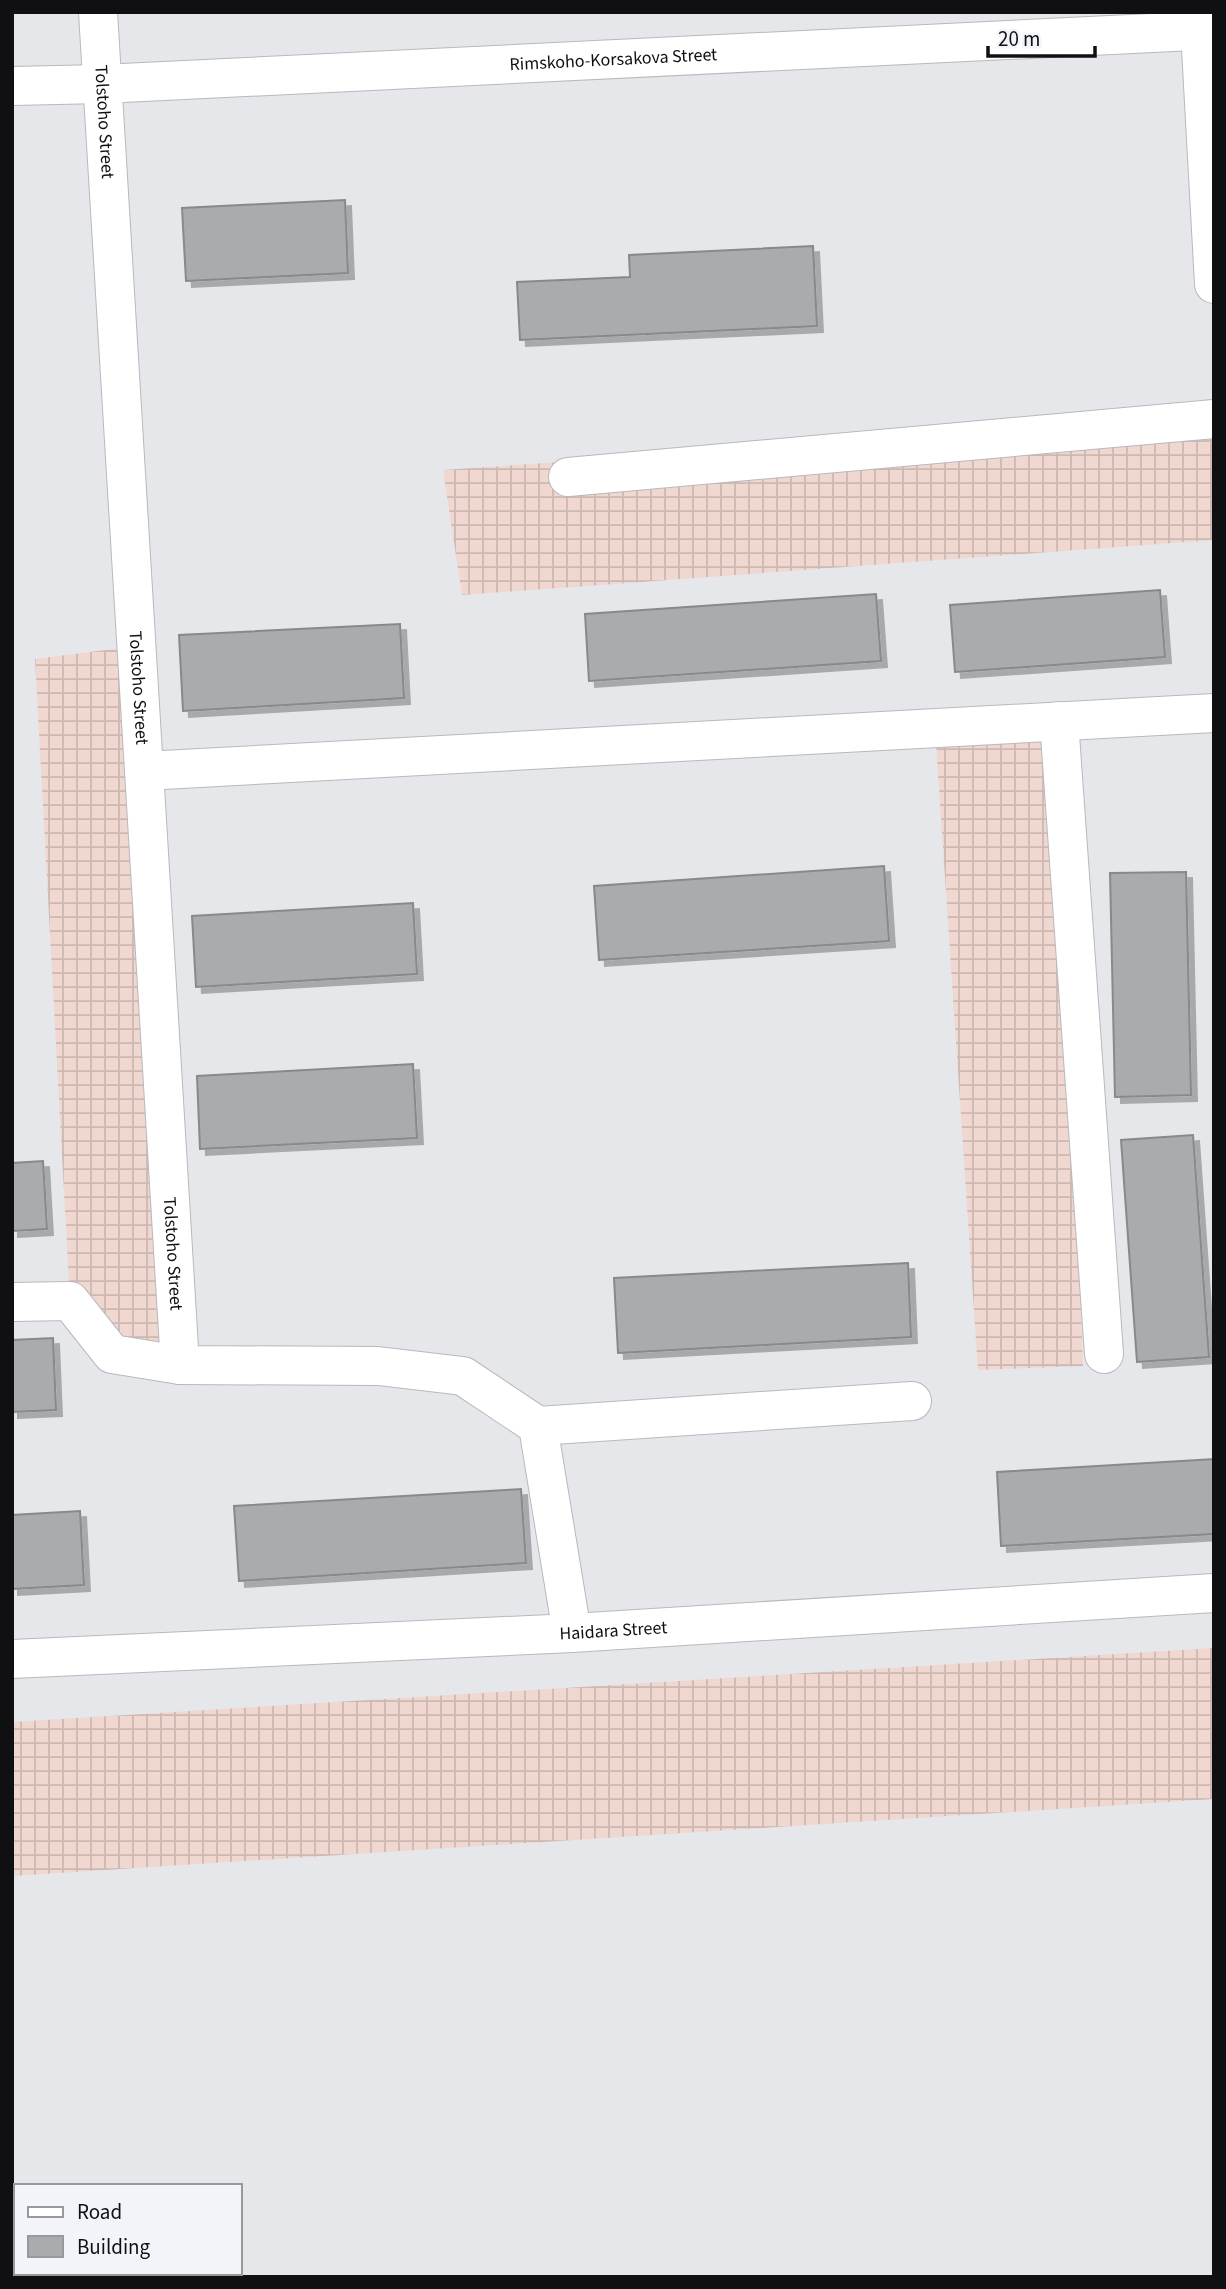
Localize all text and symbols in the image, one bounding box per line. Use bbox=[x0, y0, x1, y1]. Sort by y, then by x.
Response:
scale bar bbox=[988, 14, 1095, 58]
text: 20 m bbox=[998, 24, 1040, 54]
street label: Rimskoho-Korsakova Street bbox=[509, 42, 718, 77]
street label: Tolstoho Street bbox=[88, 64, 120, 179]
street label: Tolstoho Street bbox=[123, 630, 154, 745]
street label: Tolstoho Street bbox=[157, 1196, 189, 1311]
street label: Haidara Street bbox=[559, 1615, 668, 1647]
legend bbox=[14, 2184, 242, 2275]
text: Road bbox=[77, 2197, 122, 2227]
text: Building bbox=[77, 2232, 151, 2262]

